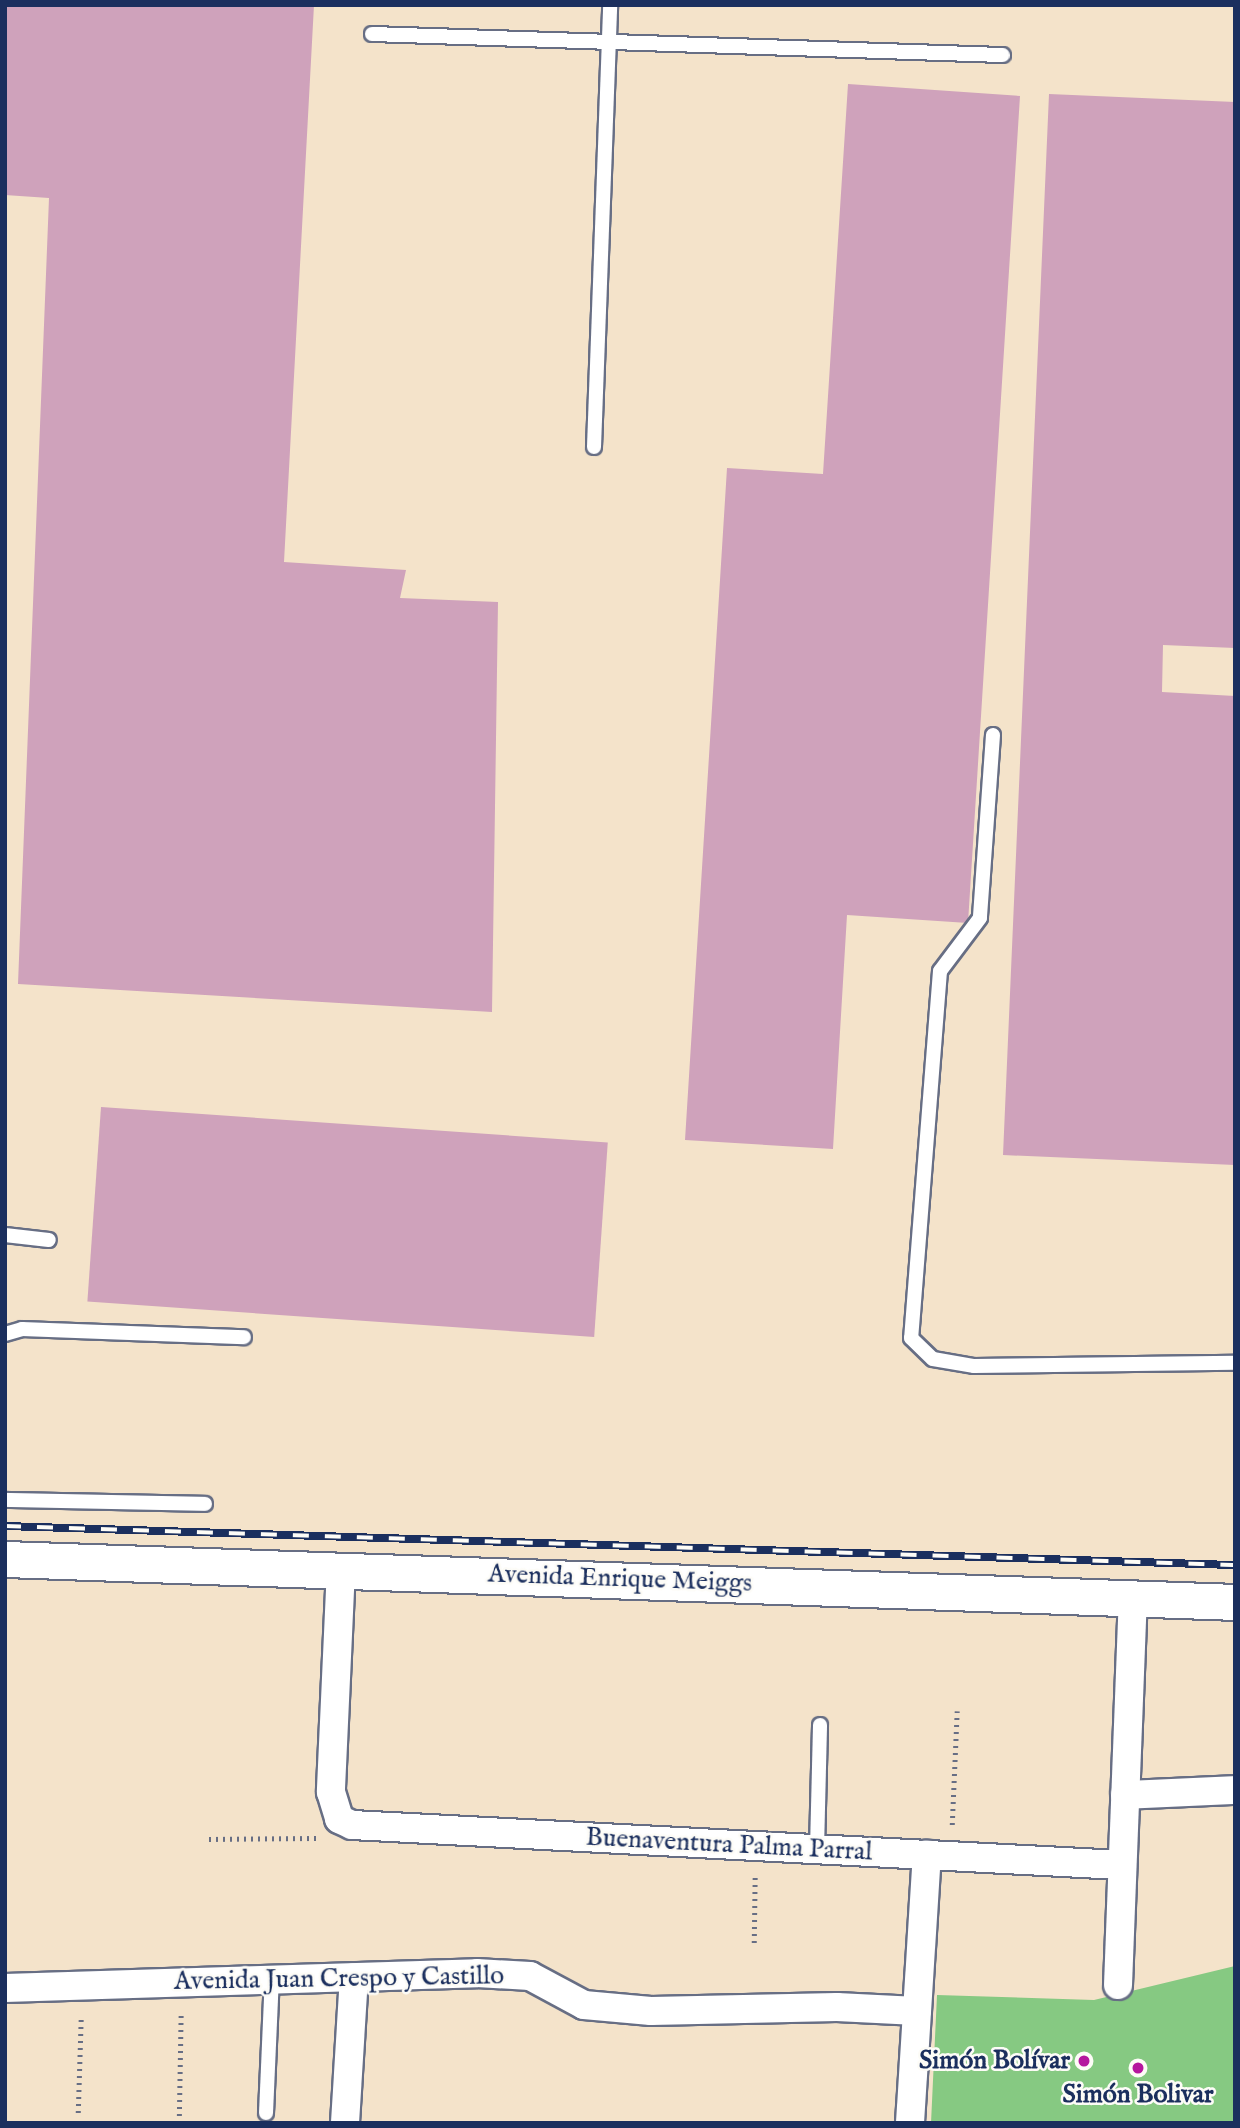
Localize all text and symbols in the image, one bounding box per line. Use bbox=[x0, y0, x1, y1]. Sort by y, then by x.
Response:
street label: Avenida Enrique Meiggs bbox=[487, 1559, 753, 1599]
street label: Buenaventura Palma Parral bbox=[585, 1822, 873, 1868]
street label: Avenida Juan Crespo y Castillo bbox=[174, 1961, 504, 1997]
place label: Simón Bolívar bbox=[919, 2045, 1070, 2077]
marker: Simón Bolívar bbox=[1076, 2053, 1092, 2069]
marker: Simón Bolivar bbox=[1130, 2060, 1146, 2076]
place label: Simón Bolivar bbox=[1063, 2079, 1213, 2111]

